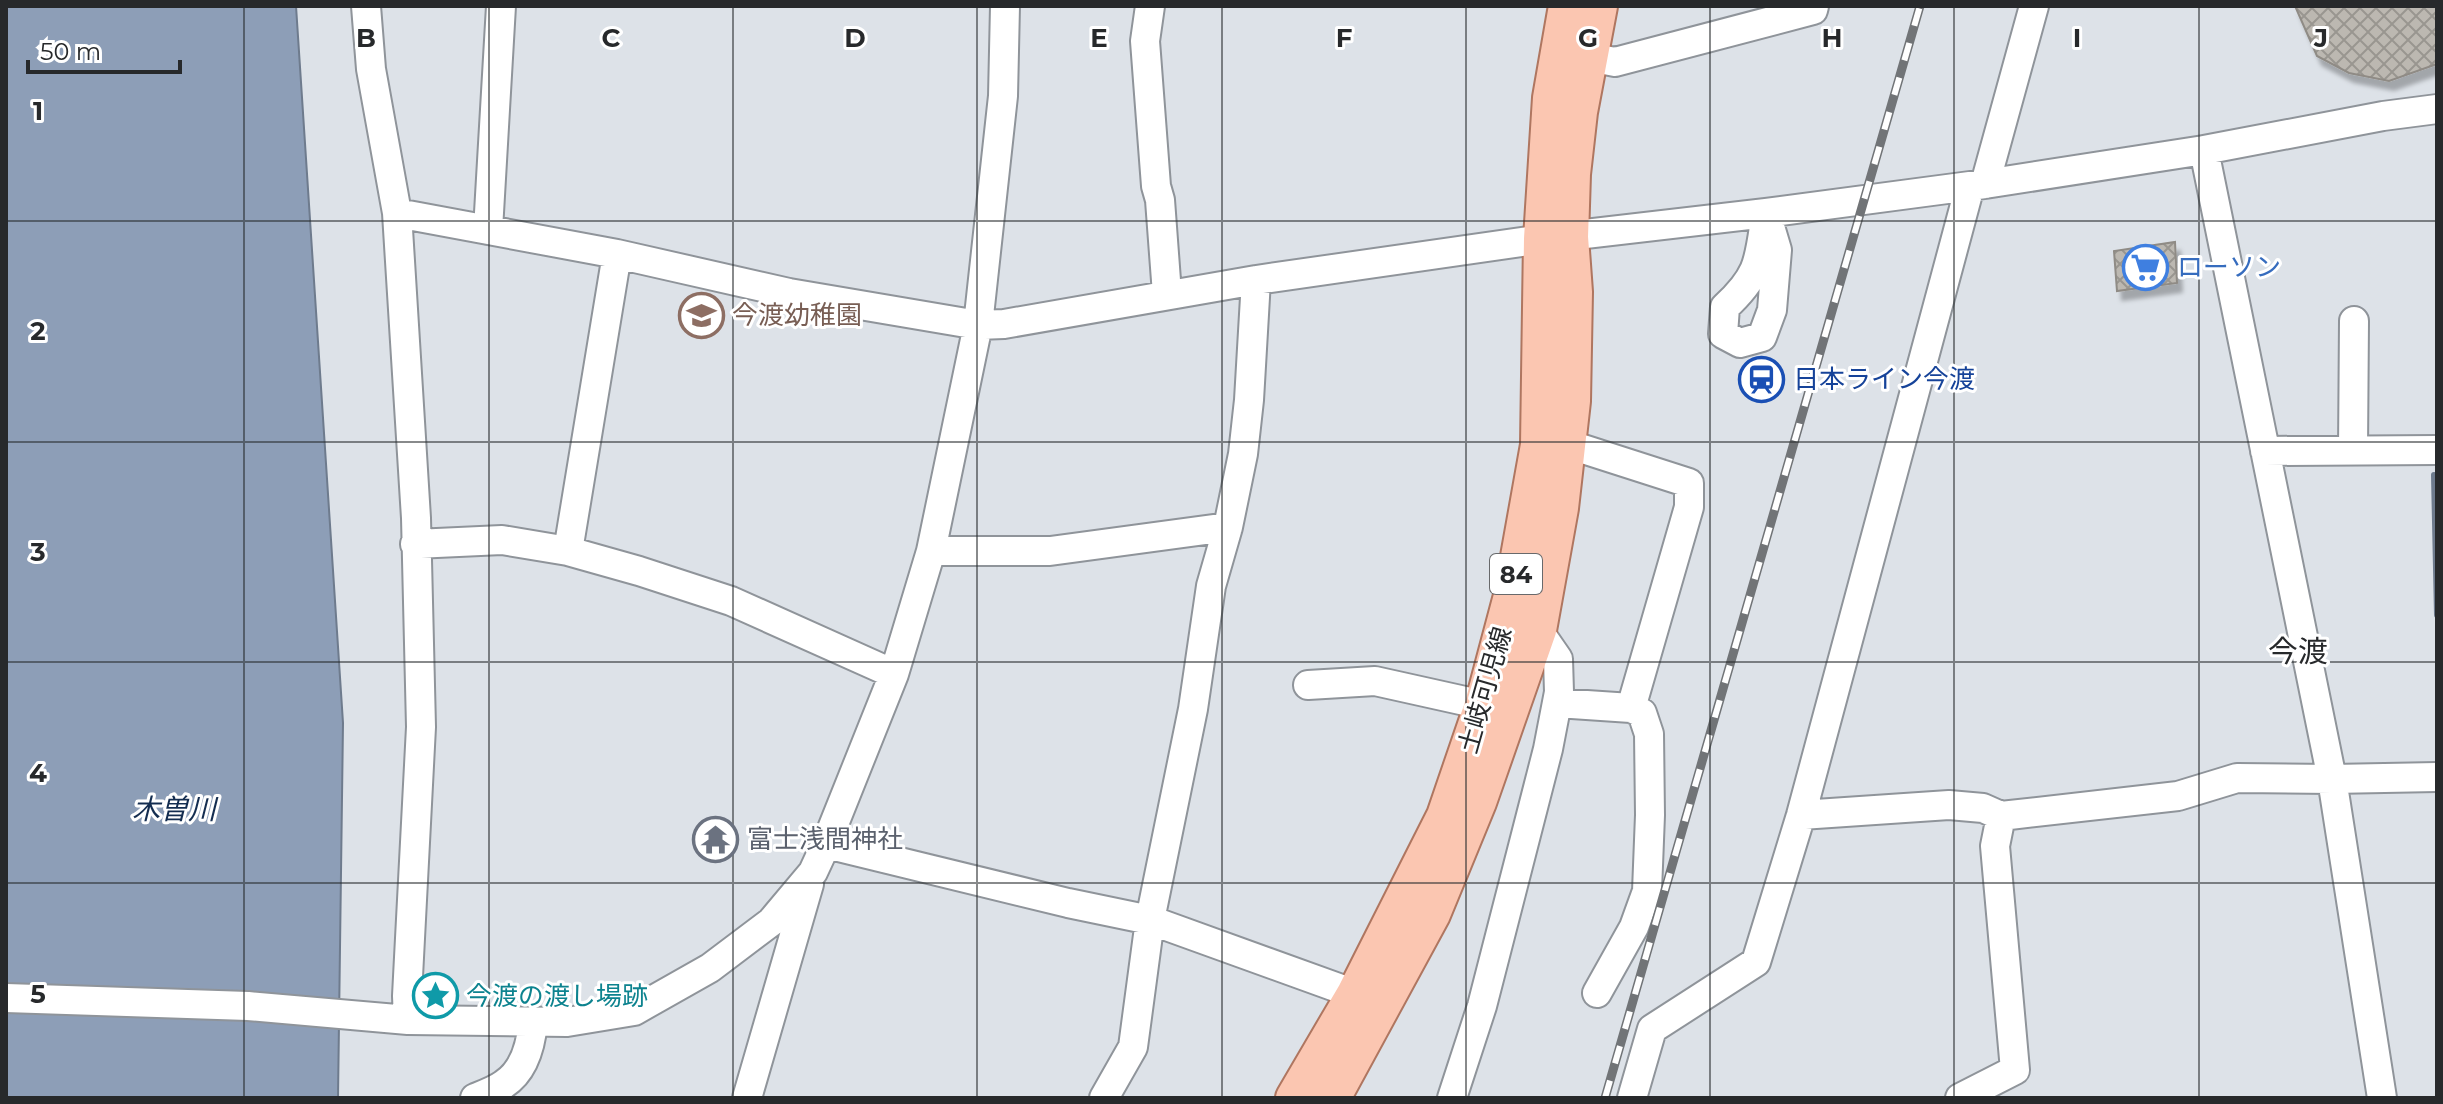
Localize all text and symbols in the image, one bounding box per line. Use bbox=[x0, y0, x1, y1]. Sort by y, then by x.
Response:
text: B bbox=[356, 22, 376, 54]
text: C bbox=[602, 22, 621, 54]
text: D bbox=[844, 22, 866, 54]
text: E bbox=[1090, 22, 1108, 54]
text: F bbox=[1336, 22, 1352, 54]
text: G bbox=[1578, 22, 1598, 54]
text: H bbox=[1821, 22, 1843, 54]
text: I bbox=[2073, 22, 2081, 54]
text: J bbox=[2313, 22, 2328, 54]
scale bar bbox=[28, 24, 180, 74]
text: 50 m bbox=[40, 37, 101, 66]
text: 1 bbox=[33, 95, 43, 127]
supermarket icon: ローソン bbox=[2122, 243, 2170, 291]
place label: ローソン bbox=[2177, 251, 2281, 283]
school or university icon: 今渡幼稚園 bbox=[677, 291, 725, 339]
place label: 今渡幼稚園 bbox=[732, 299, 862, 331]
text: 2 bbox=[30, 315, 46, 347]
station icon: 日本ライン今渡 bbox=[1738, 355, 1786, 403]
place label: 日本ライン今渡 bbox=[1793, 363, 1975, 395]
text: 3 bbox=[29, 536, 46, 568]
road number: 84 bbox=[1490, 554, 1542, 594]
street label: 土岐可児線 bbox=[1452, 623, 1518, 757]
district label: 今渡 bbox=[2268, 633, 2328, 670]
text: 4 bbox=[29, 757, 47, 789]
water label: 木曽川 bbox=[132, 792, 219, 826]
temple icon: 富士浅間神社 bbox=[692, 815, 740, 863]
place label: 富士浅間神社 bbox=[747, 823, 903, 855]
place icon: 今渡の渡し場跡 bbox=[411, 972, 459, 1020]
text: 5 bbox=[30, 978, 46, 1010]
place label: 今渡の渡し場跡 bbox=[466, 980, 648, 1012]

